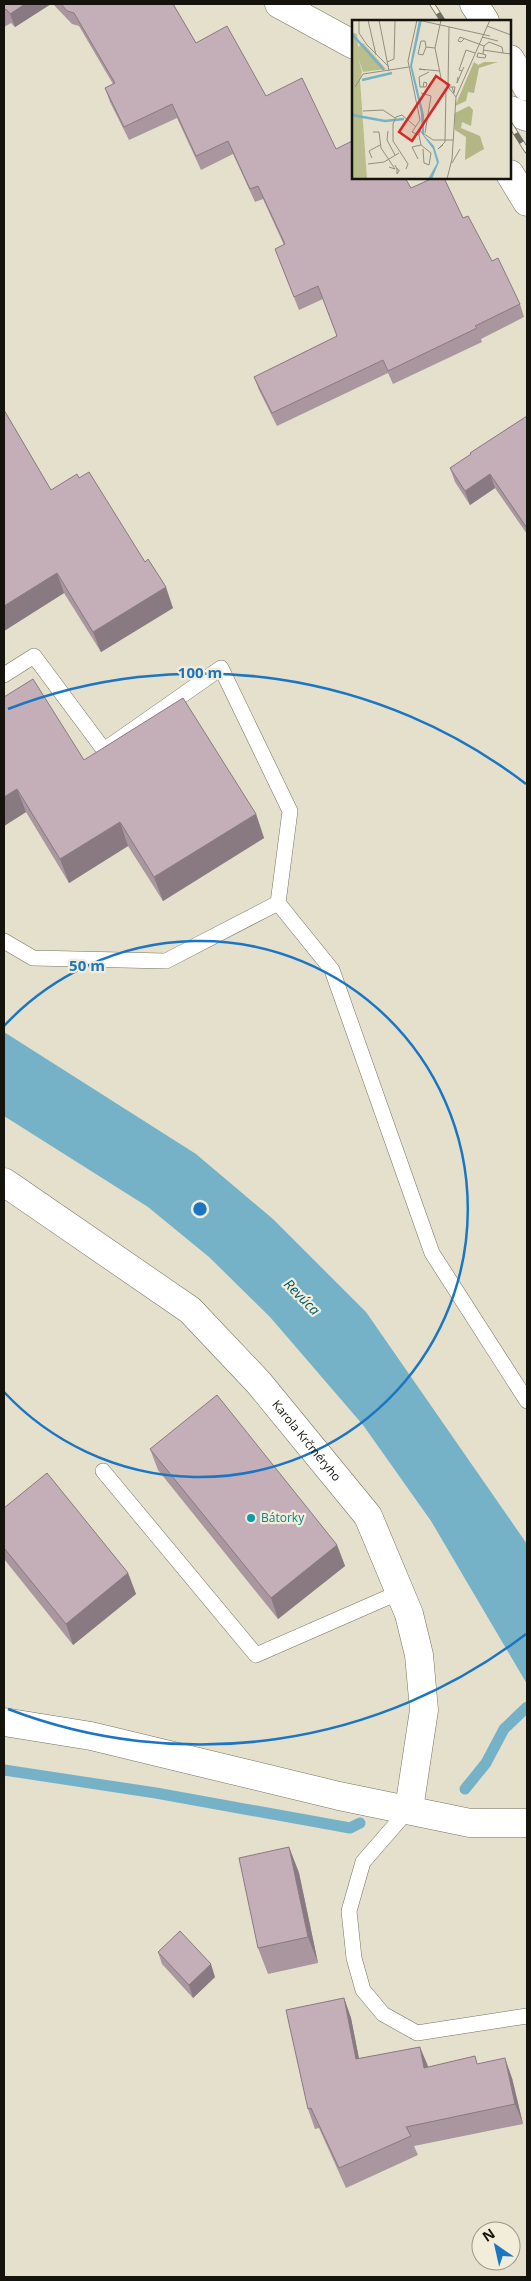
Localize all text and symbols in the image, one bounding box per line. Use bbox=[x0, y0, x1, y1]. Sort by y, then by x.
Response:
inset map bbox=[352, 20, 511, 179]
text: 100 m bbox=[178, 662, 222, 682]
text: 50 m bbox=[69, 955, 105, 975]
centre of rings bbox=[191, 1200, 209, 1218]
water label: Revúca bbox=[280, 1274, 325, 1319]
street label: Karola Krčméryho bbox=[268, 1396, 345, 1485]
place label: Bátorky bbox=[261, 1509, 305, 1526]
marker: Bátorky bbox=[245, 1512, 257, 1524]
north arrow bbox=[471, 2221, 521, 2271]
text: N bbox=[478, 2224, 498, 2246]

